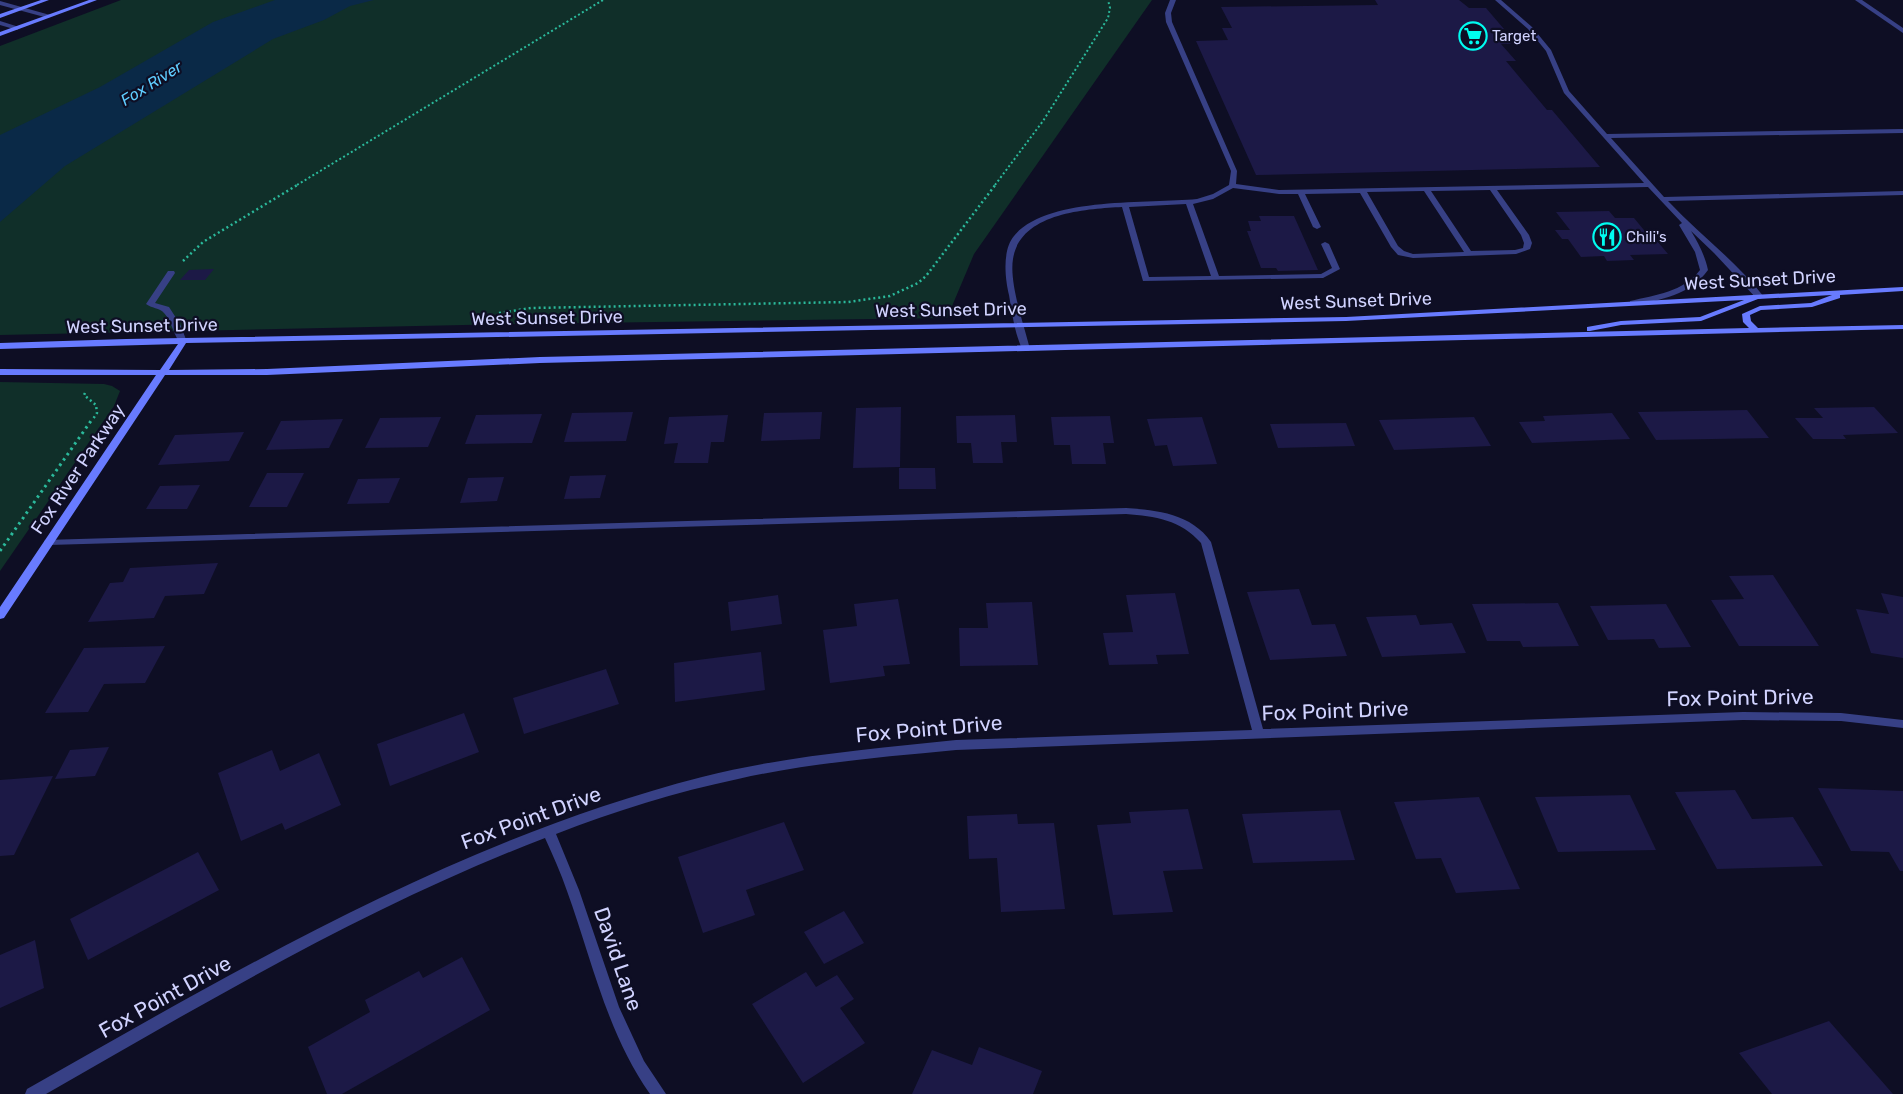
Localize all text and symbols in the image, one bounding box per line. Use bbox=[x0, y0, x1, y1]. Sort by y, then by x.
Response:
supermarket icon: Target bbox=[1458, 21, 1488, 51]
place label: Target bbox=[1492, 27, 1536, 45]
water label: Fox River bbox=[117, 57, 186, 110]
restaurant icon: Chili's bbox=[1592, 222, 1622, 252]
place label: Chili's bbox=[1626, 228, 1667, 246]
street label: West Sunset Drive bbox=[1684, 265, 1836, 295]
street label: West Sunset Drive bbox=[1280, 287, 1432, 315]
street label: West Sunset Drive bbox=[875, 298, 1027, 322]
street label: West Sunset Drive bbox=[471, 306, 623, 330]
street label: West Sunset Drive bbox=[66, 314, 218, 338]
street label: Fox River Parkway bbox=[26, 400, 130, 538]
street label: Fox Point Drive bbox=[1666, 684, 1814, 711]
street label: Fox Point Drive bbox=[1261, 695, 1409, 726]
street label: Fox Point Drive bbox=[855, 710, 1003, 747]
street label: Fox Point Drive bbox=[457, 781, 604, 854]
street label: David Lane bbox=[589, 904, 648, 1014]
street label: Fox Point Drive bbox=[94, 950, 235, 1043]

